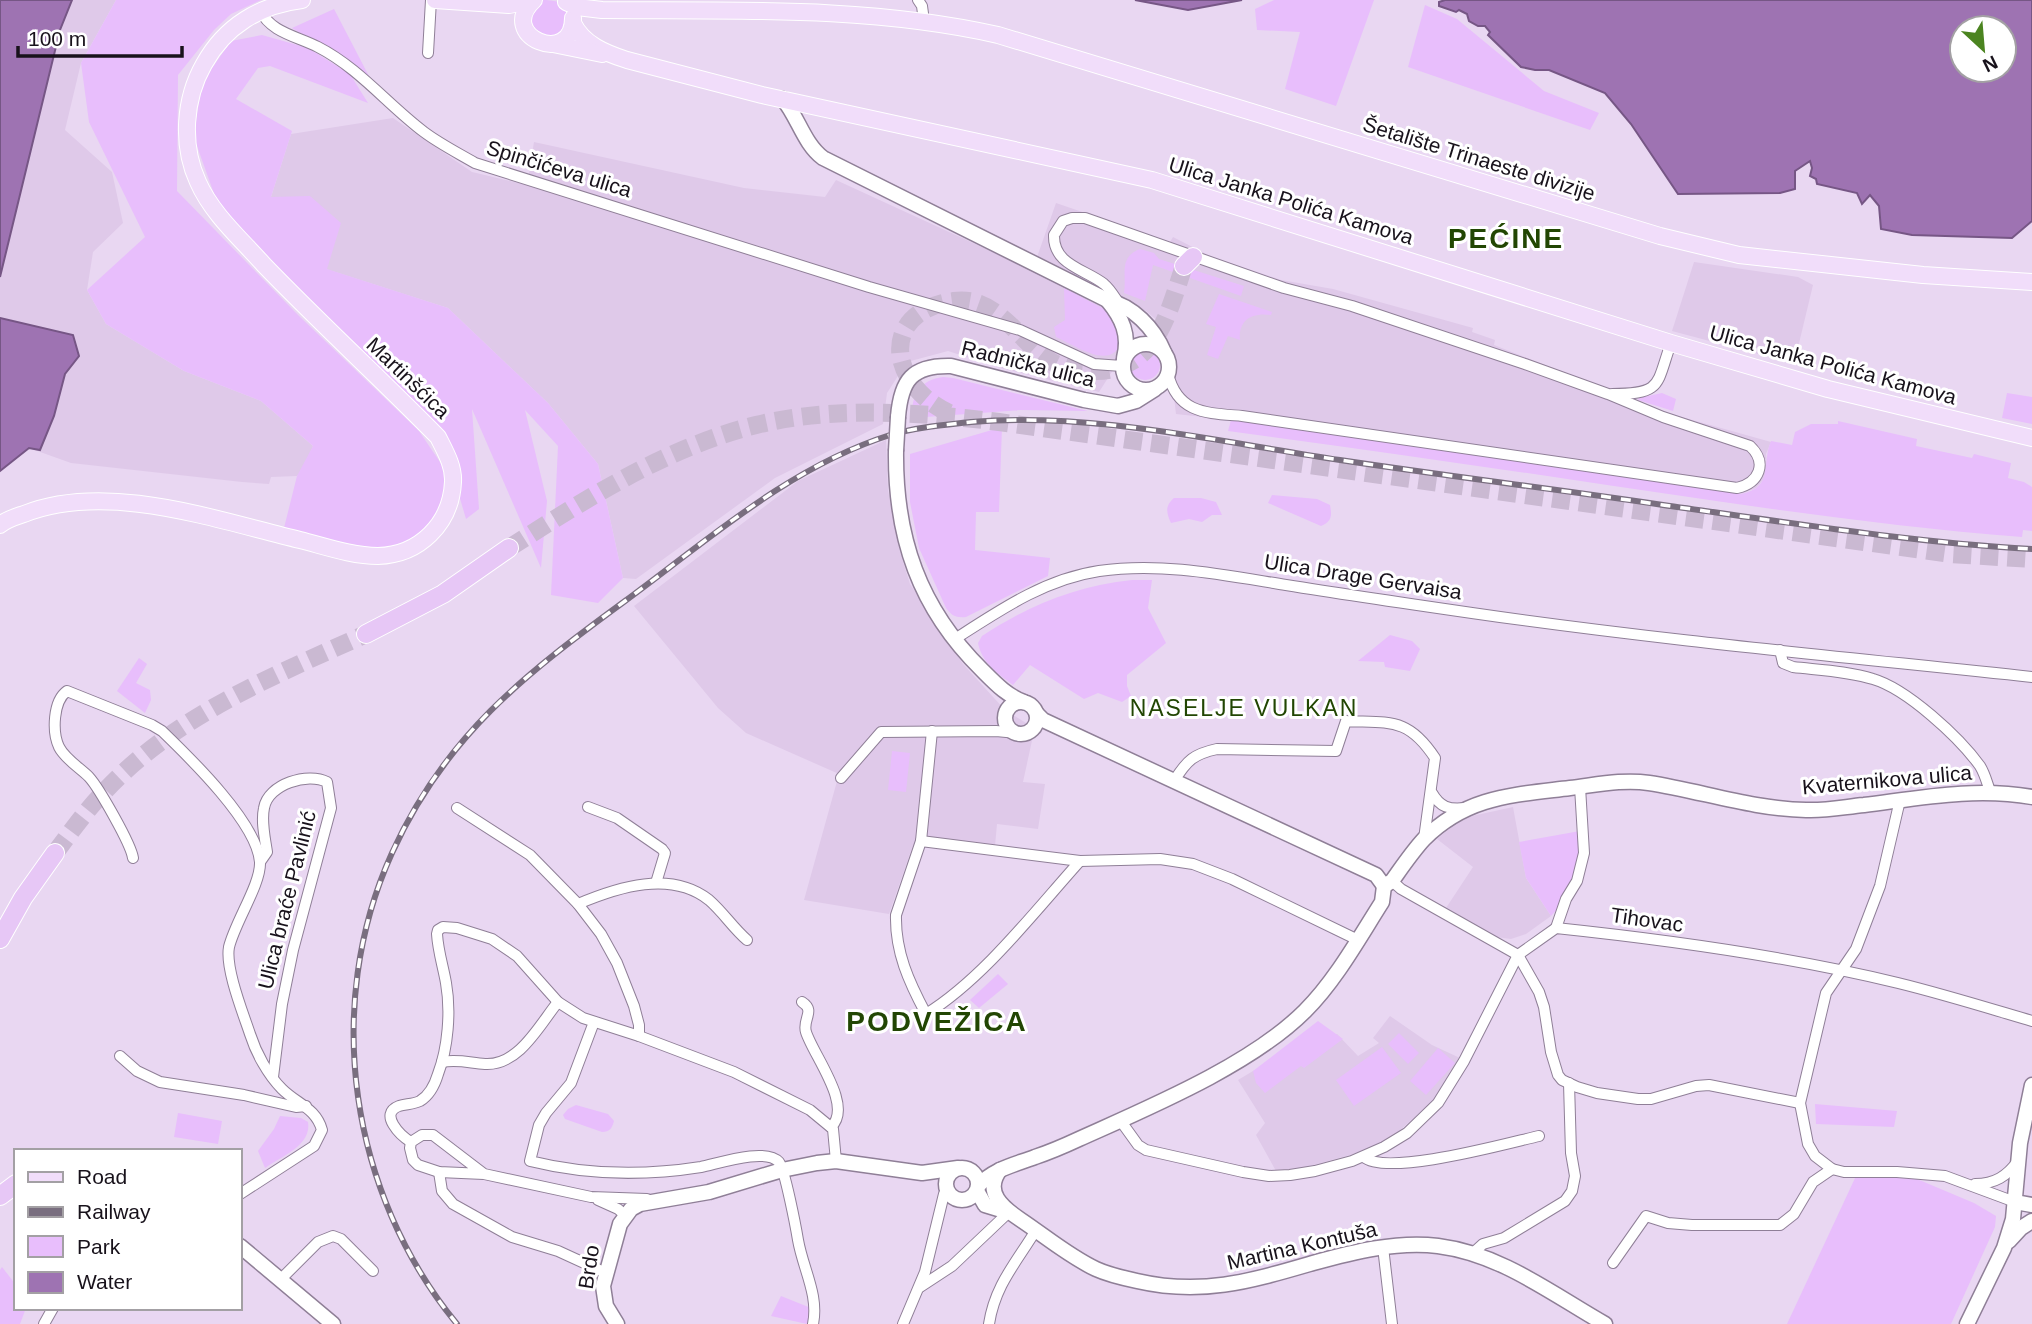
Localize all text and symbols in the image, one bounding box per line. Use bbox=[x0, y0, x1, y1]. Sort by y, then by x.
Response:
scale bar bbox=[18, 14, 182, 58]
north arrow bbox=[1948, 14, 2018, 84]
text: 100 m bbox=[28, 27, 86, 50]
text: N bbox=[1979, 51, 2001, 76]
street label: Šetalište Trinaeste divizije bbox=[1360, 112, 1598, 205]
street label: Spinčićeva ulica bbox=[484, 136, 635, 202]
street label: Ulica Janka Polića Kamova bbox=[1166, 152, 1416, 249]
district label: PEĆINE bbox=[1448, 223, 1564, 254]
street label: Ulica Janka Polića Kamova bbox=[1707, 320, 1959, 409]
street label: Martinšćica bbox=[362, 332, 455, 423]
street label: Radnička ulica bbox=[959, 336, 1097, 391]
street label: Ulica Drage Gervaisa bbox=[1263, 550, 1464, 604]
district label: NASELJE VULKAN bbox=[1130, 695, 1358, 721]
street label: Kvaternikova ulica bbox=[1801, 761, 1973, 798]
street label: Ulica braće Pavlinić bbox=[253, 808, 320, 992]
street label: Tihovac bbox=[1609, 903, 1685, 936]
district label: PODVEŽICA bbox=[846, 1006, 1028, 1037]
legend bbox=[14, 1149, 242, 1310]
text: Road bbox=[77, 1165, 127, 1188]
text: Railway bbox=[77, 1200, 151, 1223]
street label: Martina Kontuša bbox=[1225, 1217, 1379, 1274]
text: Park bbox=[77, 1235, 121, 1258]
street label: Brdo bbox=[574, 1243, 603, 1291]
text: Water bbox=[77, 1270, 132, 1293]

